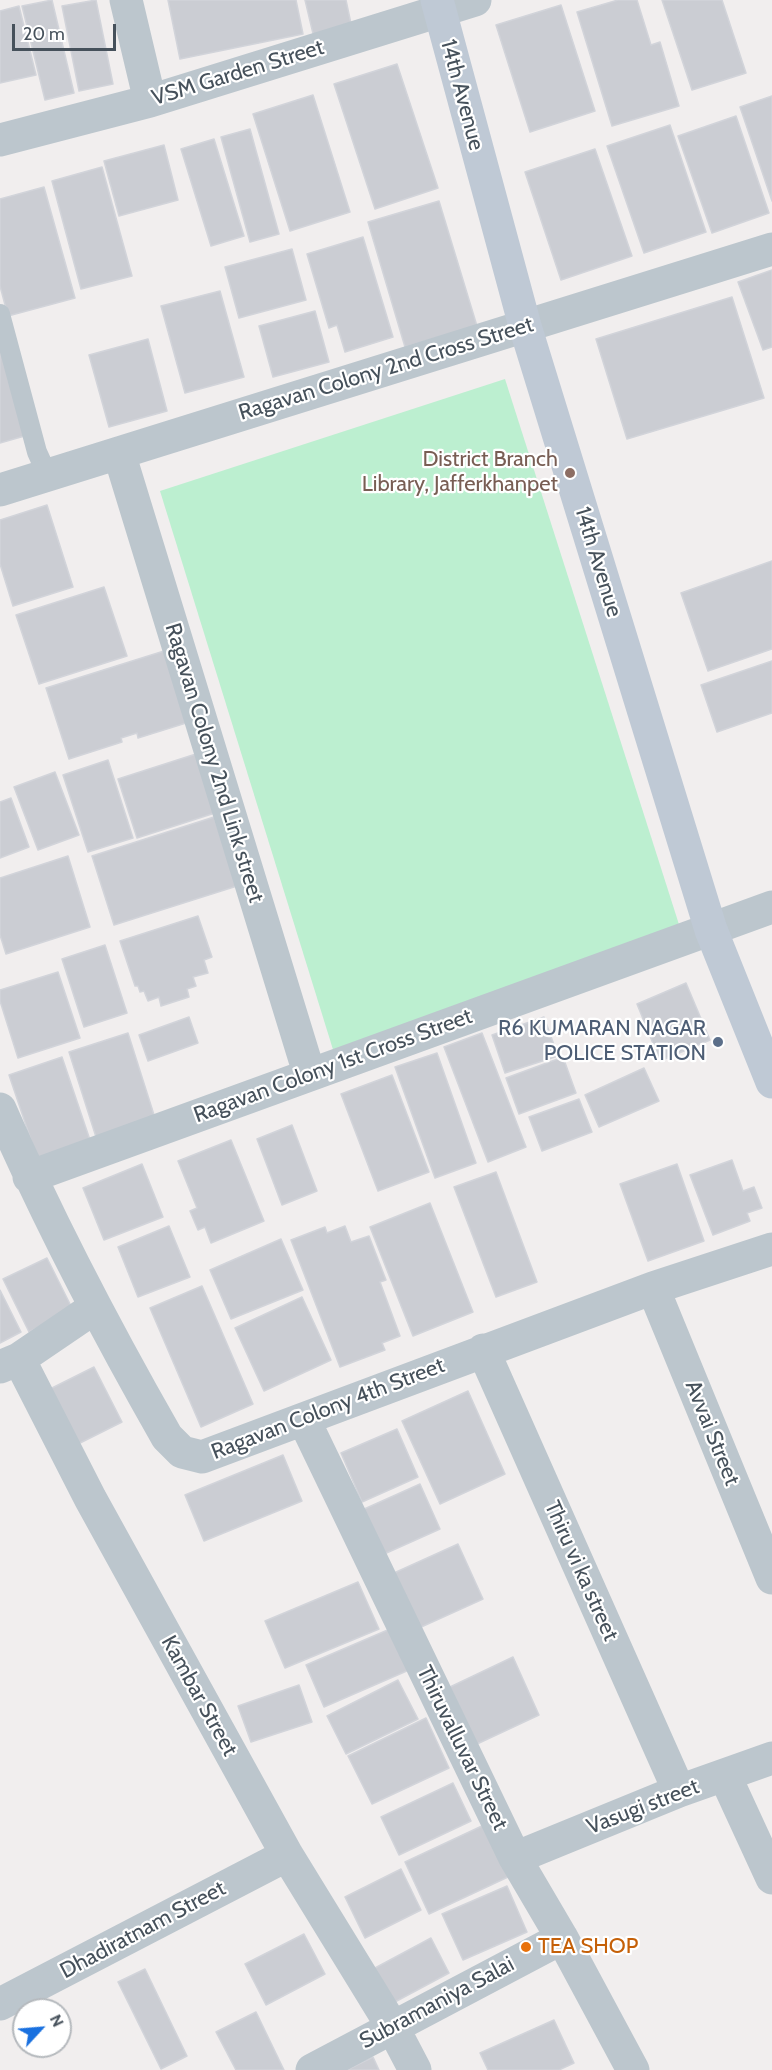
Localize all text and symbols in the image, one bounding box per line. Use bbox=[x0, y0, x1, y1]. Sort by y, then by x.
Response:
scale bar bbox=[15, 12, 118, 50]
text: 20 m bbox=[23, 23, 65, 45]
street label: VSM Garden Street bbox=[149, 34, 327, 112]
street label: 14th Avenue bbox=[435, 37, 489, 153]
street label: Ragavan Colony 2nd Cross Street bbox=[235, 312, 537, 426]
place label: District Branch Library, Jafferkhanpet bbox=[362, 447, 558, 499]
marker: District Branch Library, Jafferkhanpet bbox=[563, 466, 577, 480]
street label: 14th Avenue bbox=[569, 504, 627, 620]
street label: Ragavan Colony 2nd Link street bbox=[159, 620, 269, 906]
street label: Ragavan Colony 1st Cross Street bbox=[190, 1003, 476, 1129]
place label: R6 KUMARAN NAGAR POLICE STATION bbox=[498, 1016, 706, 1068]
marker: R6 KUMARAN NAGAR POLICE STATION bbox=[711, 1035, 725, 1049]
street label: Ragavan Colony 4th Street bbox=[208, 1352, 448, 1466]
street label: Avvai Street bbox=[679, 1377, 745, 1489]
street label: Thiru vi ka street bbox=[538, 1497, 624, 1645]
street label: Kambar Street bbox=[155, 1631, 243, 1761]
street label: Thiruvalluvar Street bbox=[411, 1662, 513, 1834]
street label: Vasugi street bbox=[583, 1774, 703, 1840]
street label: Dhadiratnam Street bbox=[56, 1875, 230, 1985]
place label: TEA SHOP bbox=[538, 1934, 638, 1960]
marker: TEA SHOP bbox=[519, 1940, 533, 1954]
street label: Subramaniya Salai bbox=[355, 1951, 519, 2055]
north arrow bbox=[12, 1998, 72, 2058]
text: N bbox=[46, 2012, 68, 2030]

